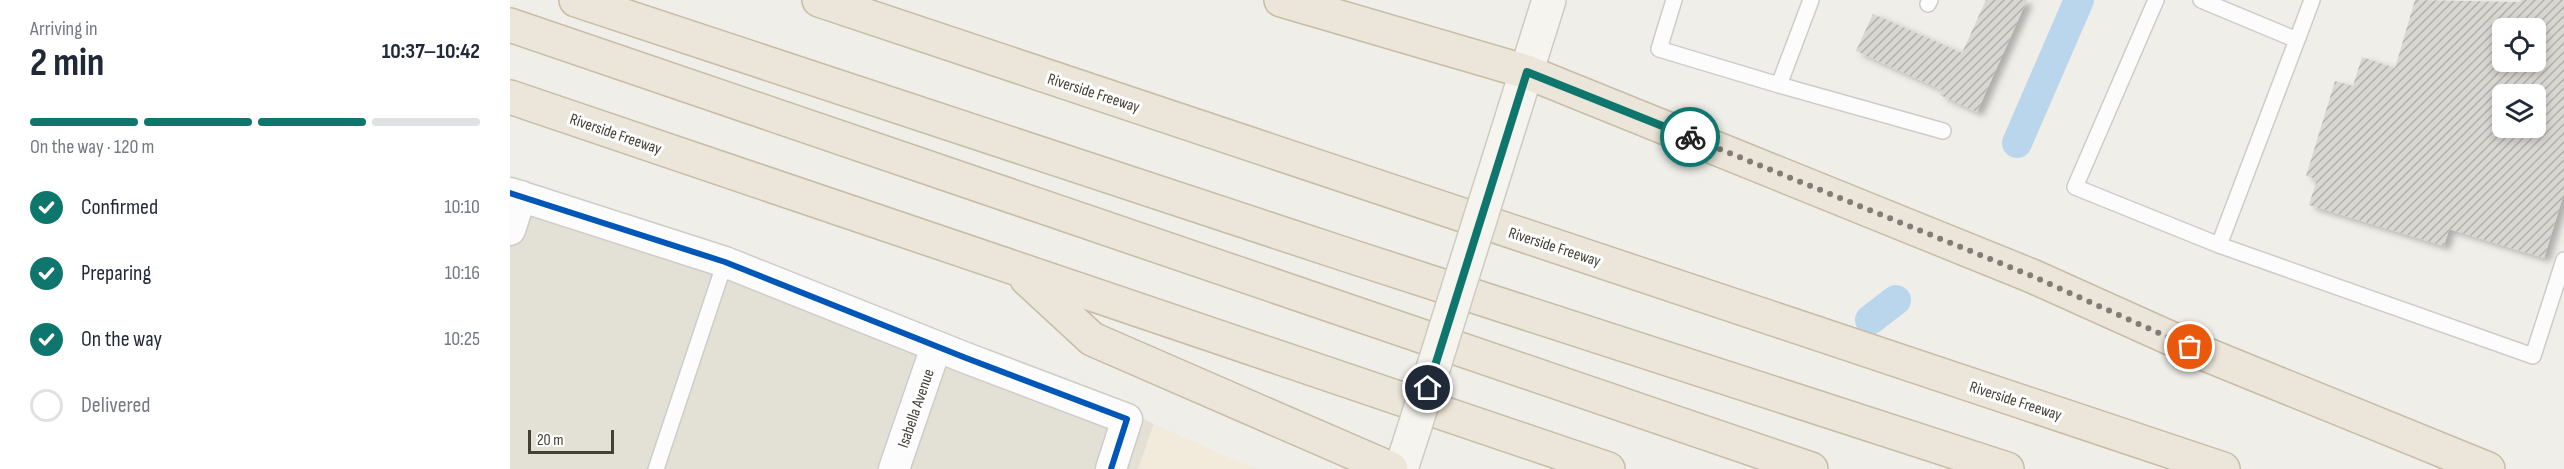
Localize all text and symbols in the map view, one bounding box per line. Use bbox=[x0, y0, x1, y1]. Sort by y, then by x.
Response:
text: Arriving in bbox=[30, 17, 98, 41]
map controls bbox=[2492, 18, 2546, 138]
button: locate bbox=[2492, 18, 2546, 72]
text: 10:37–10:42 bbox=[382, 38, 480, 65]
text: 2 min bbox=[30, 40, 104, 87]
street label: Riverside Freeway bbox=[1045, 70, 1142, 117]
button: layers bbox=[2492, 84, 2546, 138]
courier bbox=[1660, 107, 1720, 167]
street label: Riverside Freeway bbox=[567, 110, 664, 159]
icon: bike bbox=[1674, 121, 1707, 154]
text: On the way · 120 m bbox=[30, 135, 154, 159]
icon: check bbox=[30, 191, 63, 224]
text: Confirmed bbox=[81, 194, 158, 221]
text: 10:10 bbox=[445, 195, 480, 219]
street label: Riverside Freeway bbox=[1506, 224, 1603, 271]
icon: check bbox=[30, 257, 63, 290]
text: Preparing bbox=[81, 260, 151, 287]
text: 10:16 bbox=[445, 261, 480, 285]
pin bbox=[2164, 321, 2215, 372]
icon: check bbox=[30, 323, 63, 356]
text: On the way bbox=[81, 326, 162, 353]
text: 10:25 bbox=[444, 327, 480, 351]
icon: bag bbox=[2173, 330, 2206, 363]
pin bbox=[1402, 362, 1453, 413]
street label: Isabella Avenue bbox=[894, 367, 939, 450]
icon: home bbox=[1411, 371, 1444, 404]
street label: Riverside Freeway bbox=[1967, 378, 2064, 425]
text: Delivered bbox=[81, 392, 150, 419]
scale bar bbox=[528, 427, 614, 454]
text: 20 m bbox=[537, 431, 564, 450]

